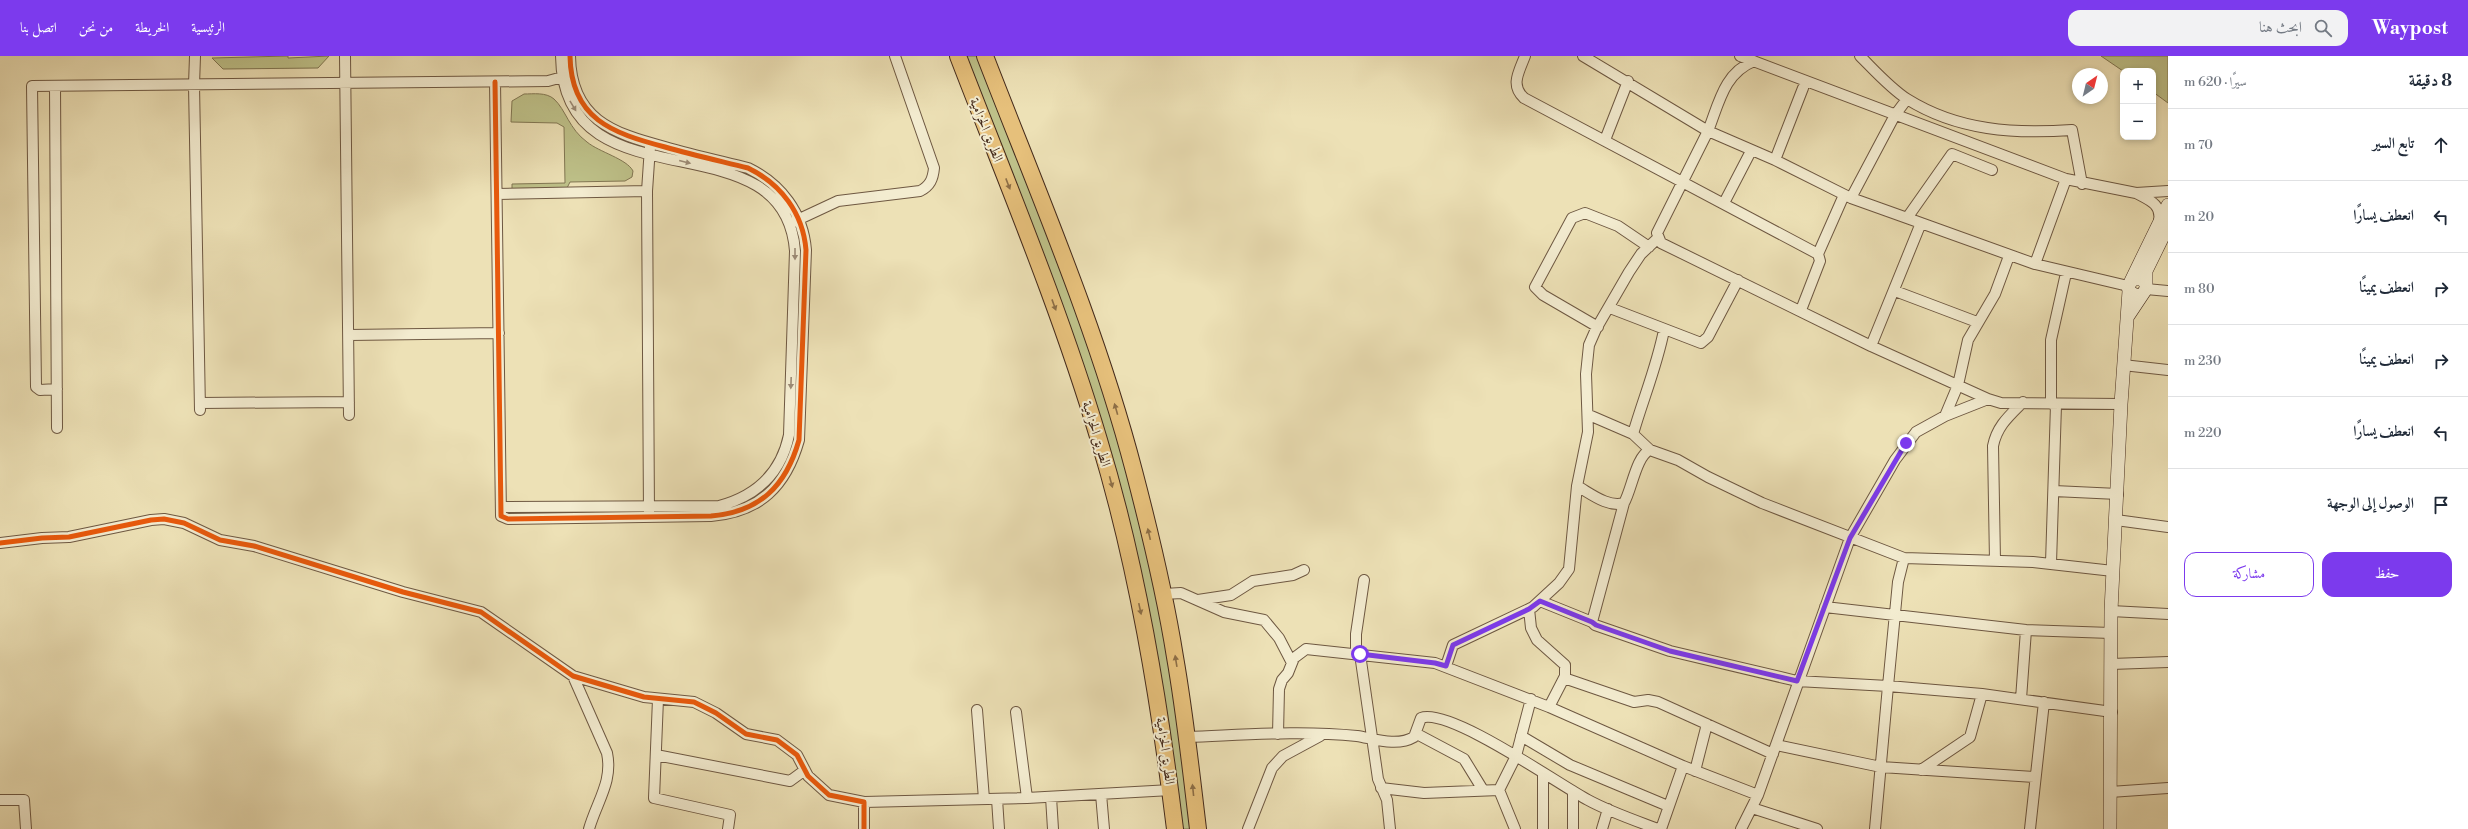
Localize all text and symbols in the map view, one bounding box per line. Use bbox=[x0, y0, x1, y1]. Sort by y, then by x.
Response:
search box bbox=[2068, 10, 2348, 46]
text: Waypost bbox=[2372, 16, 2448, 40]
icon: search bbox=[2312, 17, 2334, 39]
text: ابحث هنا bbox=[2259, 18, 2302, 37]
text: اتصل بنا bbox=[20, 19, 57, 37]
text: من نحن bbox=[79, 19, 113, 37]
text: الخريطة bbox=[135, 19, 169, 37]
text: الرئيسية bbox=[191, 19, 225, 37]
north arrow bbox=[2072, 68, 2108, 104]
map controls bbox=[2120, 68, 2156, 140]
button: + bbox=[2120, 68, 2156, 104]
text: 8 دقيقة bbox=[2409, 70, 2452, 92]
text: سيرًا · 620 m bbox=[2184, 74, 2247, 90]
street label: الطريق الحزامية bbox=[965, 95, 1007, 165]
one-way arrow bbox=[569, 101, 577, 111]
button: − bbox=[2120, 104, 2156, 140]
text: تابع السير bbox=[2372, 134, 2414, 153]
icon: ahead bbox=[2430, 134, 2452, 156]
text: 70 m bbox=[2184, 137, 2213, 153]
one-way arrow bbox=[679, 159, 691, 165]
one-way arrow bbox=[1005, 178, 1011, 190]
text: انعطف يسارًا bbox=[2353, 206, 2414, 225]
icon: left bbox=[2430, 206, 2452, 228]
text: 20 m bbox=[2184, 209, 2214, 225]
one-way arrow bbox=[792, 248, 798, 261]
text: انعطف يمينًا bbox=[2359, 278, 2414, 297]
icon: right bbox=[2430, 278, 2452, 300]
text: 80 m bbox=[2184, 281, 2215, 297]
one-way arrow bbox=[1051, 300, 1057, 312]
text: انعطف يمينًا bbox=[2359, 350, 2414, 369]
icon: right bbox=[2430, 350, 2452, 372]
text: 230 m bbox=[2184, 353, 2221, 369]
one-way arrow bbox=[787, 377, 794, 389]
street label: الطريق الحزامية bbox=[1078, 399, 1114, 469]
one-way arrow bbox=[1113, 402, 1119, 414]
text: انعطف يسارًا bbox=[2353, 422, 2414, 441]
icon: left bbox=[2430, 422, 2452, 444]
text: 220 m bbox=[2184, 425, 2222, 441]
route end bbox=[1897, 434, 1915, 452]
one-way arrow bbox=[1108, 476, 1114, 488]
text: الوصول إلى الوجهة bbox=[2327, 494, 2414, 513]
icon: arrive bbox=[2430, 494, 2452, 516]
one-way arrow bbox=[1146, 528, 1152, 541]
button: مشاركة bbox=[2184, 552, 2314, 597]
button: حفظ bbox=[2322, 552, 2452, 597]
one-way arrow bbox=[1138, 603, 1144, 615]
route start bbox=[1351, 645, 1369, 663]
one-way arrow bbox=[1173, 655, 1179, 668]
street label: الطريق الحزامية bbox=[1151, 716, 1179, 786]
one-way arrow bbox=[1190, 784, 1197, 796]

